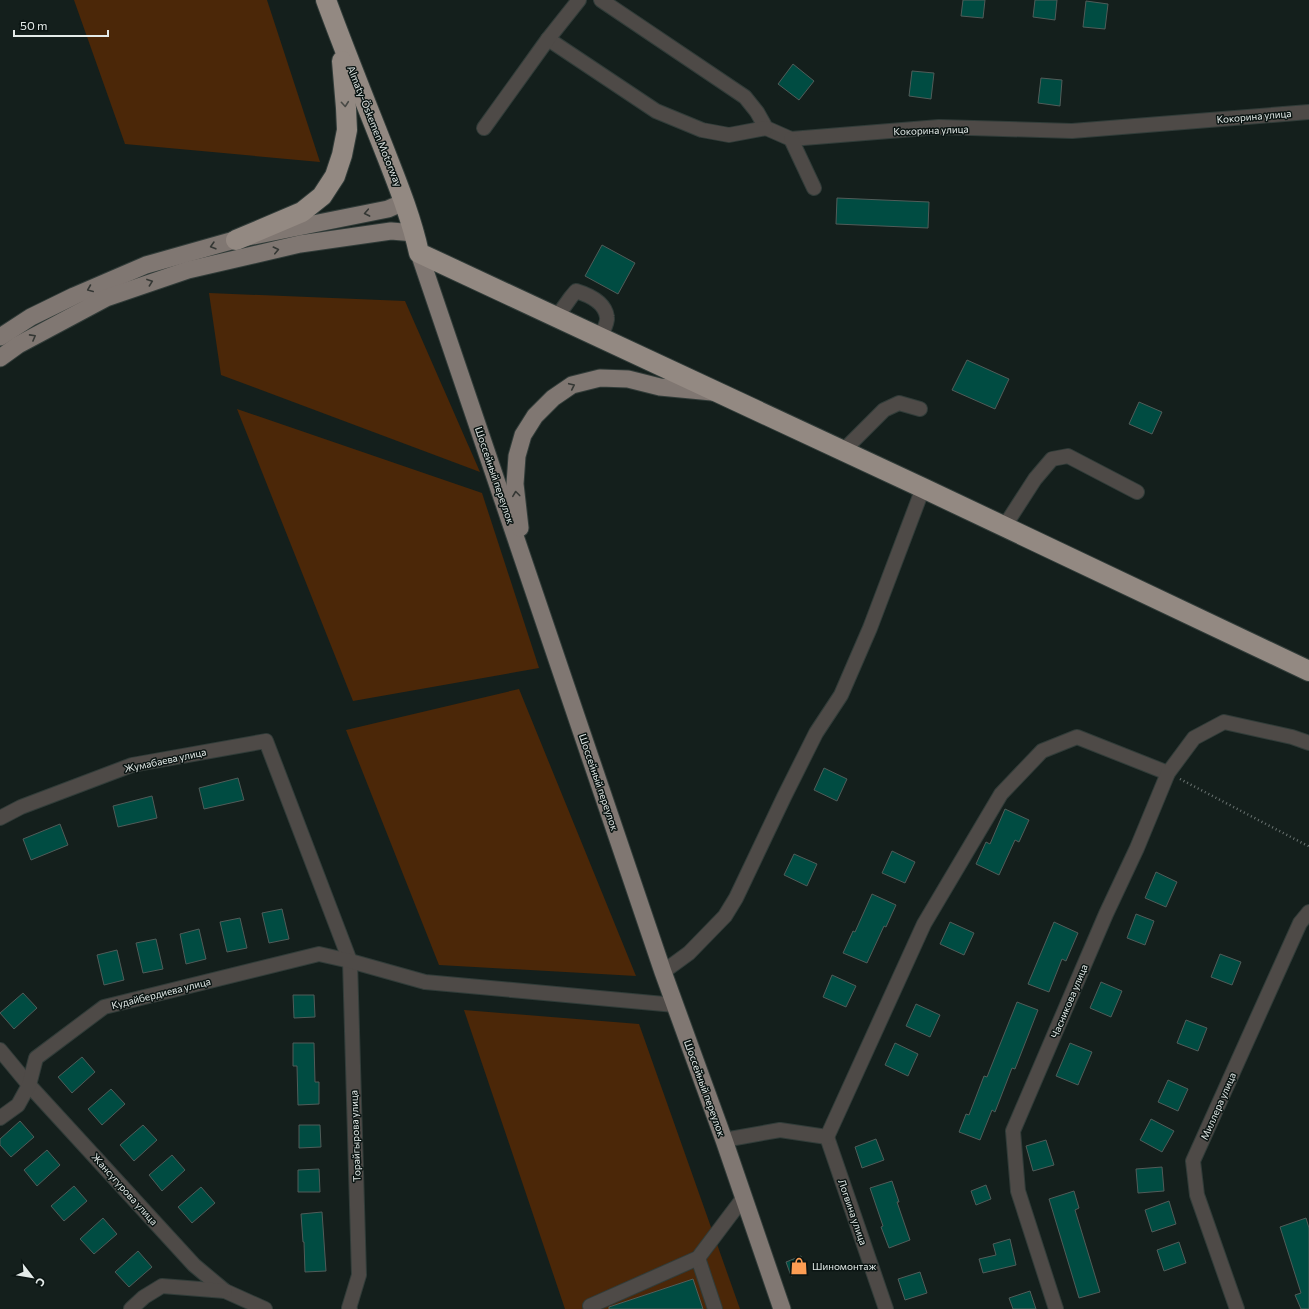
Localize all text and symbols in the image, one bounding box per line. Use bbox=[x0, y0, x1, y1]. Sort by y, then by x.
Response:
scale bar bbox=[14, 12, 108, 38]
text: 50 m bbox=[20, 18, 48, 32]
street label: Almaty-Öskemen Motorway bbox=[345, 64, 405, 188]
one-way arrow bbox=[341, 101, 350, 107]
street label: Кокорина улица bbox=[1216, 107, 1292, 125]
street label: Кокорина улица bbox=[893, 123, 969, 137]
one-way arrow bbox=[364, 208, 370, 216]
one-way arrow bbox=[210, 241, 217, 250]
one-way arrow bbox=[273, 246, 279, 254]
one-way arrow bbox=[147, 279, 154, 287]
one-way arrow bbox=[87, 284, 95, 292]
one-way arrow bbox=[29, 334, 36, 342]
one-way arrow bbox=[568, 383, 575, 391]
street label: Шоссейный переулок bbox=[473, 425, 517, 526]
one-way arrow bbox=[512, 491, 521, 497]
street label: Шоссейный переулок bbox=[577, 732, 621, 833]
street label: Жумабаева улица bbox=[123, 745, 207, 775]
street label: Часникова улица bbox=[1048, 962, 1090, 1040]
street label: Кудайбердиева улица bbox=[110, 975, 212, 1011]
street label: Шоссейный переулок bbox=[682, 1038, 728, 1139]
street label: Миллера улица bbox=[1198, 1070, 1238, 1142]
street label: Торайгырова улица bbox=[347, 1090, 363, 1182]
street label: Жансугурова улица bbox=[90, 1151, 160, 1227]
street label: Логвина улица bbox=[836, 1177, 870, 1247]
shop icon: Шиномонтаж bbox=[789, 1256, 809, 1276]
north arrow bbox=[12, 1257, 52, 1297]
place label: Шиномонтаж bbox=[812, 1260, 876, 1272]
text: С bbox=[33, 1276, 49, 1289]

